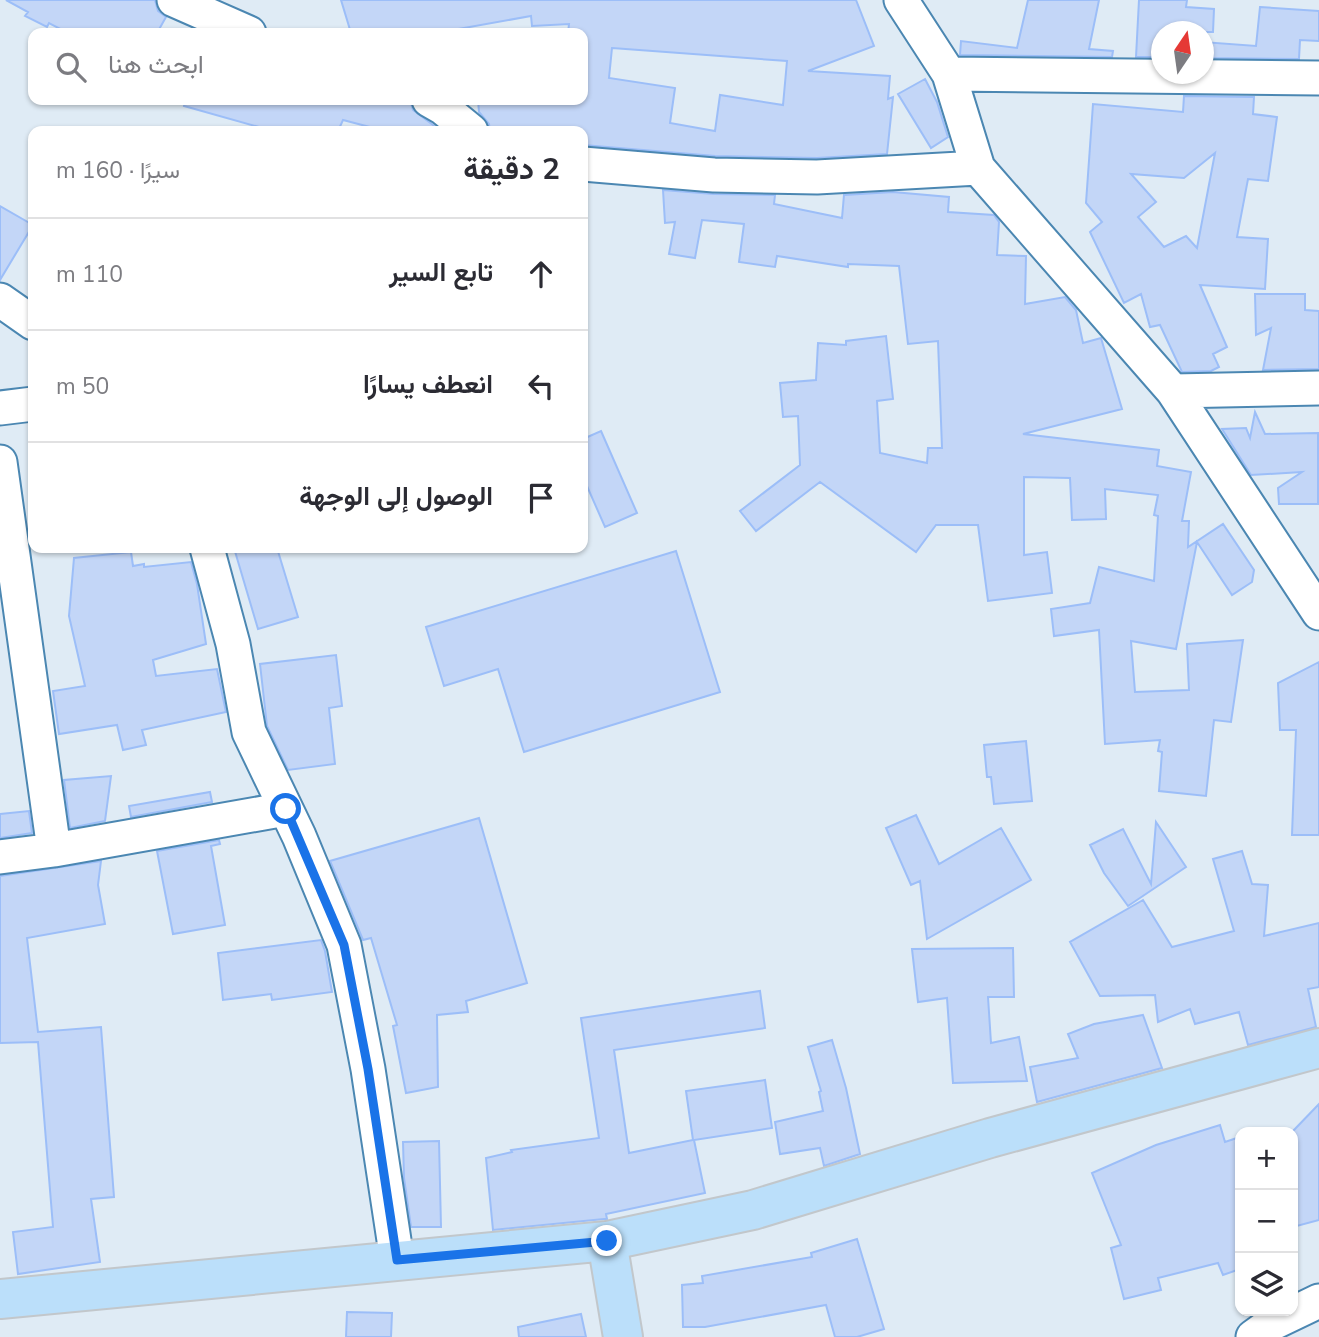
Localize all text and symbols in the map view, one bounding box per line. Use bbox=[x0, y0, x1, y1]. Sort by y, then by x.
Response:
north arrow bbox=[1151, 21, 1214, 84]
search box bbox=[28, 28, 588, 105]
text: ابحث هنا bbox=[108, 47, 204, 82]
icon: search bbox=[52, 48, 90, 86]
text: 2 دقيقة bbox=[463, 149, 560, 190]
text: سيرًا · 160 m bbox=[56, 155, 180, 186]
text: تابع السير bbox=[389, 255, 493, 290]
icon: ahead bbox=[522, 255, 560, 293]
text: 110 m bbox=[56, 259, 123, 290]
text: انعطف يسارًا bbox=[363, 367, 493, 402]
icon: left bbox=[522, 367, 560, 405]
text: 50 m bbox=[56, 371, 109, 402]
text: الوصول إلى الوجهة bbox=[299, 479, 493, 514]
icon: arrive bbox=[522, 479, 560, 517]
route start bbox=[270, 793, 301, 824]
map controls bbox=[1235, 1127, 1298, 1316]
button: + bbox=[1235, 1127, 1298, 1190]
button: − bbox=[1235, 1190, 1298, 1253]
route end bbox=[591, 1225, 622, 1256]
button: layers bbox=[1235, 1253, 1298, 1316]

